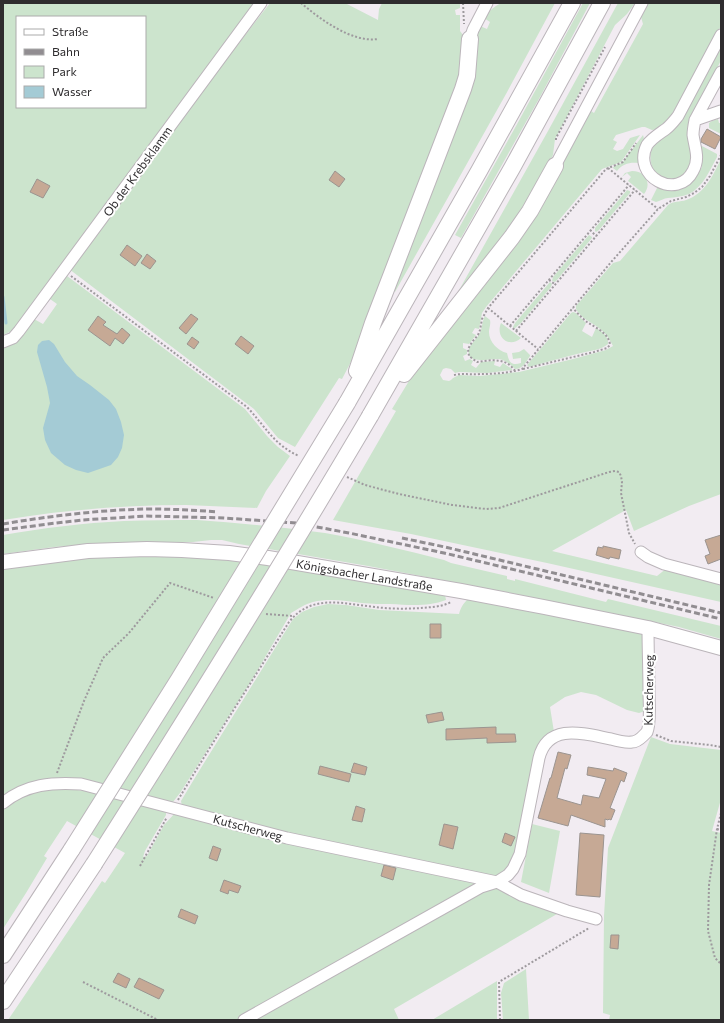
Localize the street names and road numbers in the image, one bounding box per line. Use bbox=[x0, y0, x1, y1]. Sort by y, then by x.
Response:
street label: Ob der Krebsklamm bbox=[100, 123, 174, 219]
street label: Königsbacher Landstraße bbox=[295, 556, 434, 593]
street label: Kutscherweg bbox=[640, 654, 656, 726]
street label: Kutscherweg bbox=[212, 811, 285, 843]

